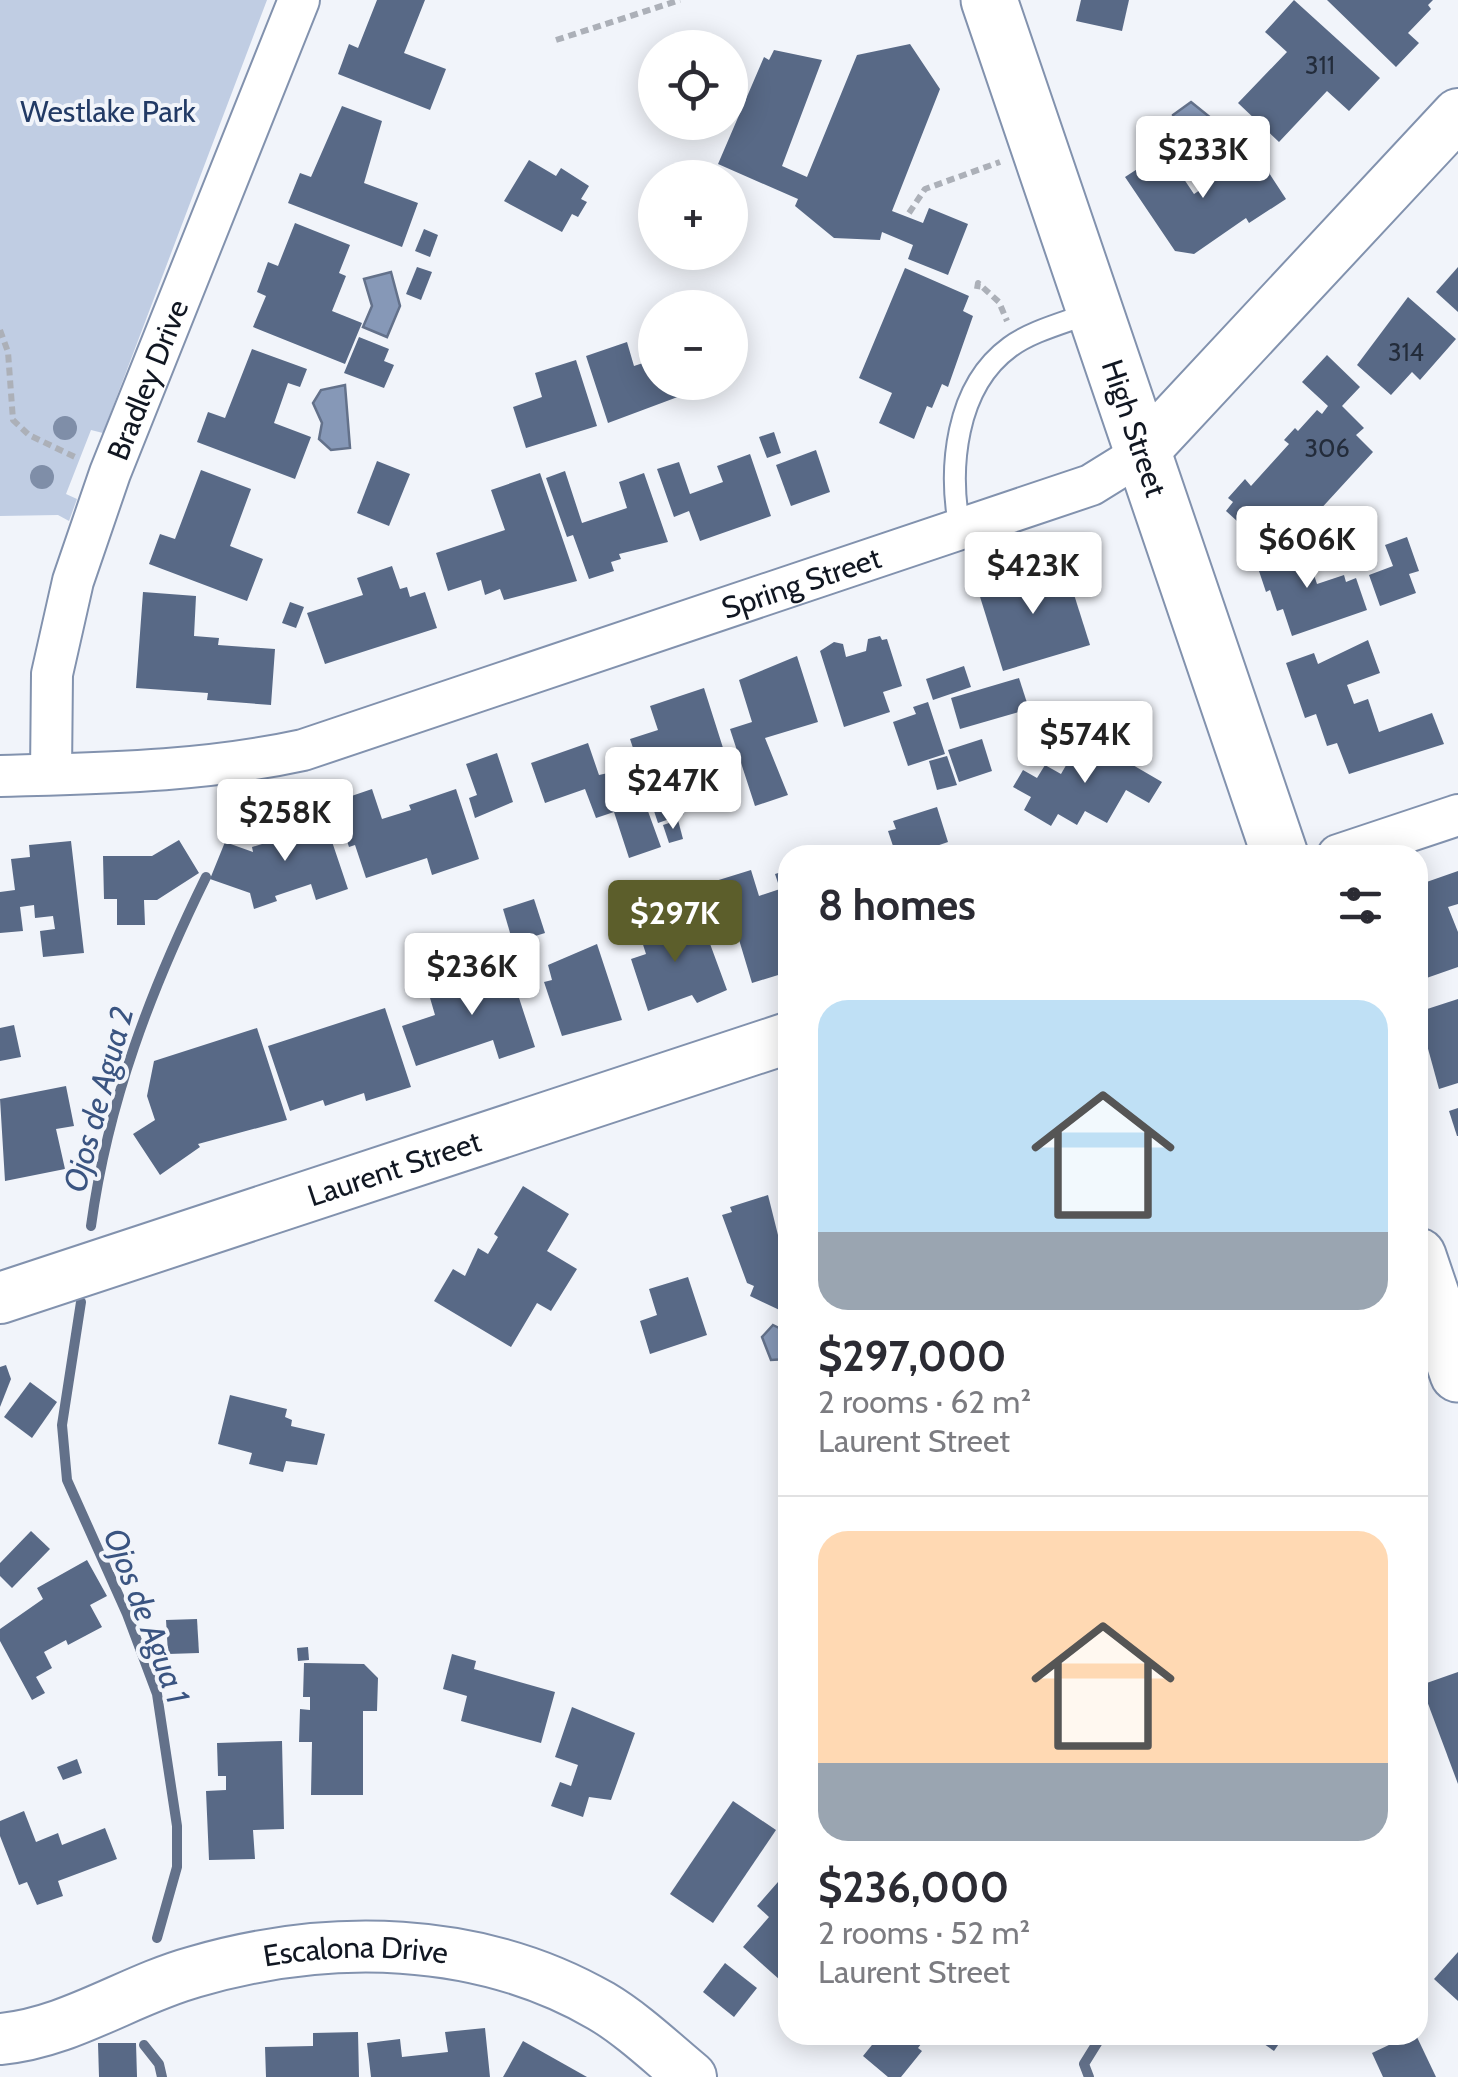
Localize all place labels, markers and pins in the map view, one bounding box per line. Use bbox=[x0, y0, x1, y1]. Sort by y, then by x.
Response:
pin: $233K bbox=[1133, 116, 1273, 201]
pin: $606K bbox=[1237, 506, 1377, 591]
pin: $423K bbox=[963, 532, 1103, 617]
pin: $574K bbox=[1015, 701, 1155, 786]
pin: $247K bbox=[603, 747, 743, 832]
pin: $258K bbox=[215, 779, 355, 864]
pin: $297K bbox=[605, 880, 745, 965]
pin: $236K bbox=[402, 933, 542, 1018]

